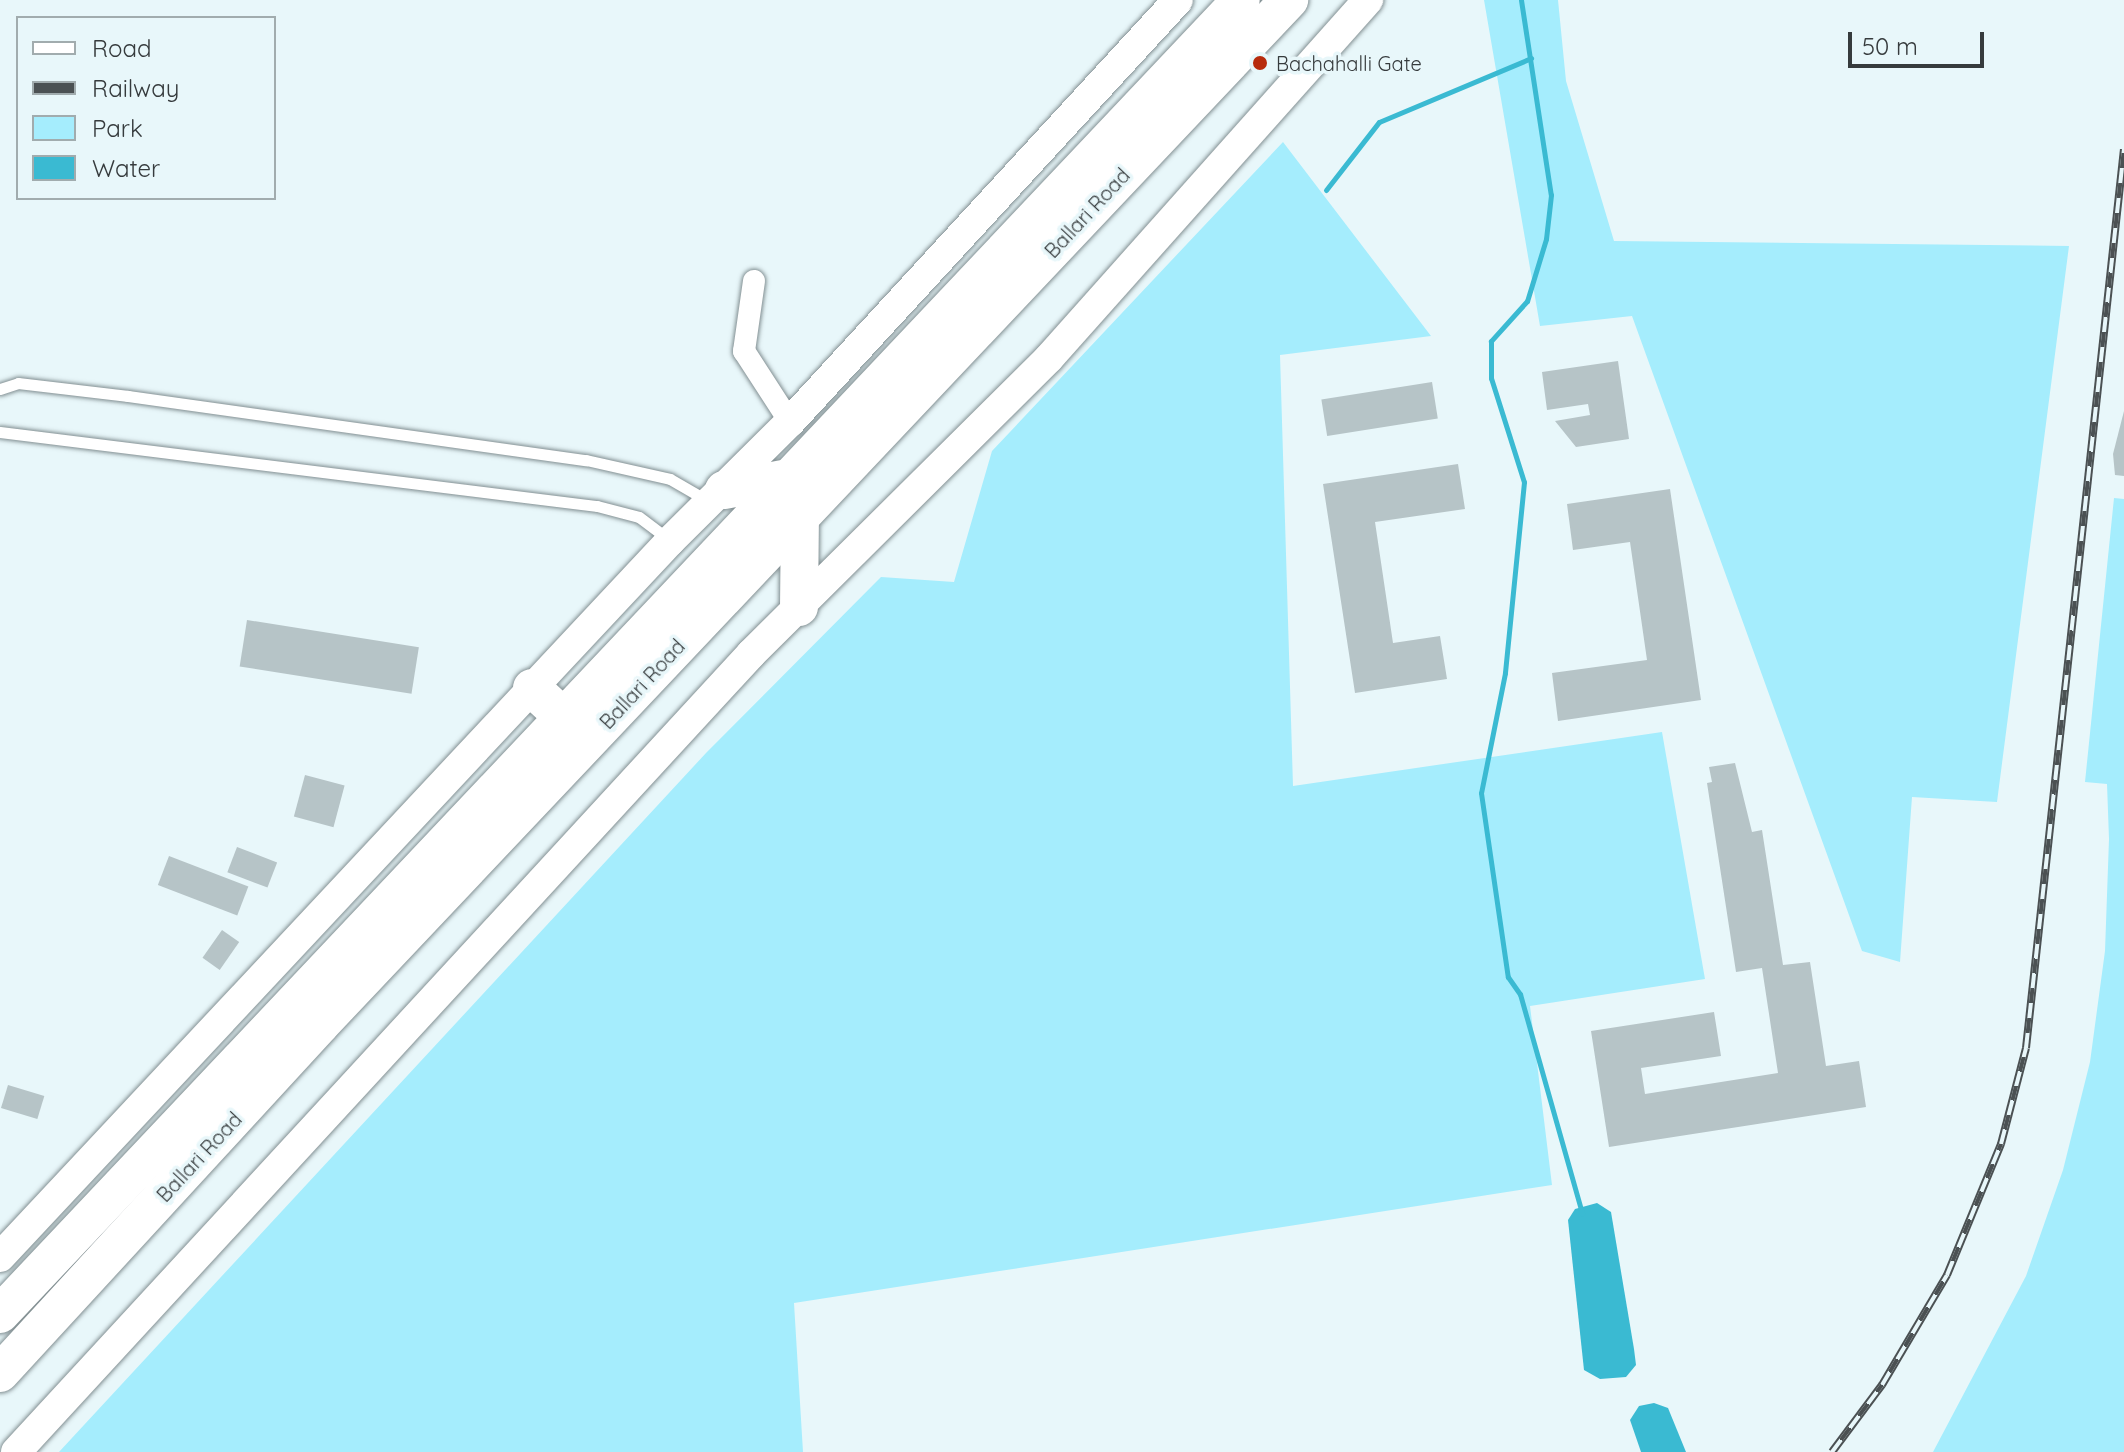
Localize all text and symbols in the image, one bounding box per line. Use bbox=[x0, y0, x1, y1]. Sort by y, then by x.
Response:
legend bbox=[16, 16, 276, 200]
scale bar bbox=[1852, 16, 1988, 66]
text: 50 m bbox=[1862, 31, 1918, 61]
text: Road bbox=[92, 33, 152, 63]
place label: Bachahalli Gate bbox=[1276, 51, 1422, 75]
marker: Bachahalli Gate bbox=[1251, 54, 1269, 72]
text: Railway bbox=[92, 73, 179, 103]
text: Park bbox=[92, 113, 143, 143]
text: Water bbox=[92, 153, 160, 183]
street label: Ballari Road bbox=[1040, 163, 1134, 263]
street label: Ballari Road bbox=[595, 634, 689, 734]
street label: Ballari Road bbox=[152, 1107, 246, 1207]

